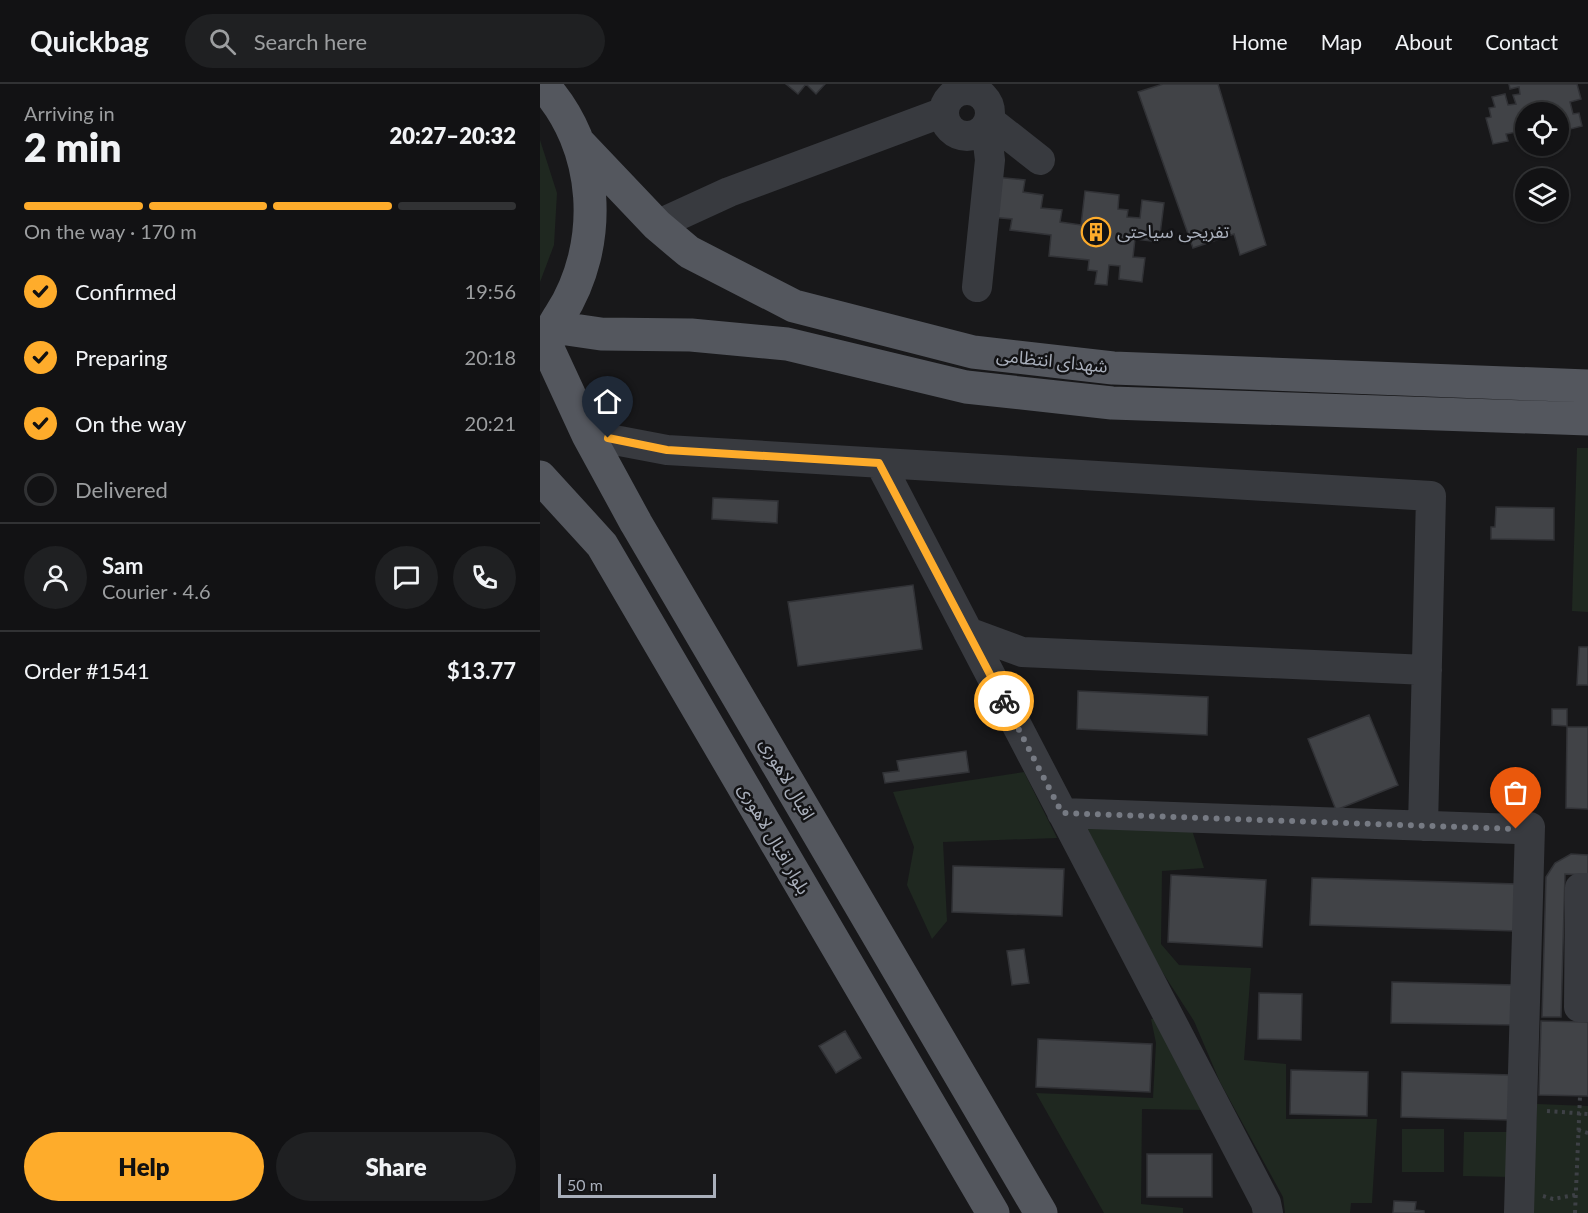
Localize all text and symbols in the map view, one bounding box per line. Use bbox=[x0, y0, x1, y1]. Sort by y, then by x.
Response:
search box bbox=[185, 14, 605, 68]
text: Quickbag bbox=[30, 24, 149, 58]
icon: search bbox=[206, 25, 239, 58]
text: Search here bbox=[254, 28, 367, 55]
text: Home bbox=[1232, 29, 1288, 54]
text: Map bbox=[1321, 29, 1362, 54]
text: About bbox=[1395, 29, 1452, 54]
text: Contact bbox=[1485, 29, 1558, 54]
text: Arriving in bbox=[24, 101, 115, 125]
map controls bbox=[1515, 102, 1569, 222]
button: locate bbox=[1515, 102, 1569, 156]
text: 20:27–20:32 bbox=[390, 122, 516, 149]
text: 2 min bbox=[24, 124, 121, 170]
button: layers bbox=[1515, 168, 1569, 222]
building icon: تفریحی سیاحتی bbox=[1080, 216, 1112, 248]
text: On the way · 170 m bbox=[24, 219, 197, 243]
place label: تفریحی سیاحتی bbox=[1117, 220, 1229, 243]
icon: check bbox=[24, 275, 57, 308]
text: Confirmed bbox=[75, 278, 177, 305]
text: 19:56 bbox=[465, 279, 516, 303]
icon: check bbox=[24, 341, 57, 374]
street label: شهدای انتظامی bbox=[995, 343, 1109, 378]
text: Preparing bbox=[75, 344, 167, 371]
text: 20:18 bbox=[465, 345, 516, 369]
pin bbox=[582, 376, 633, 438]
icon: home bbox=[591, 385, 624, 418]
icon: check bbox=[24, 407, 57, 440]
text: On the way bbox=[75, 410, 186, 437]
text: 20:21 bbox=[465, 411, 516, 435]
text: Delivered bbox=[75, 476, 168, 503]
button: person bbox=[24, 546, 87, 609]
button: chat bbox=[375, 546, 438, 609]
button: phone bbox=[453, 546, 516, 609]
text: Sam bbox=[102, 552, 144, 579]
text: Courier · 4.6 bbox=[102, 579, 211, 603]
text: Order #1541 bbox=[24, 657, 150, 684]
text: $13.77 bbox=[447, 657, 516, 684]
courier bbox=[974, 671, 1034, 731]
icon: bike bbox=[988, 685, 1021, 718]
street label: اقبال لاهوری bbox=[755, 734, 820, 824]
pin bbox=[1490, 767, 1541, 829]
icon: bag bbox=[1499, 776, 1532, 809]
street label: بلوار اقبال لاهوری bbox=[733, 779, 816, 898]
button: Help bbox=[24, 1132, 264, 1201]
button: Share bbox=[276, 1132, 516, 1201]
scale bar bbox=[558, 1171, 716, 1198]
text: 50 m bbox=[567, 1175, 603, 1194]

